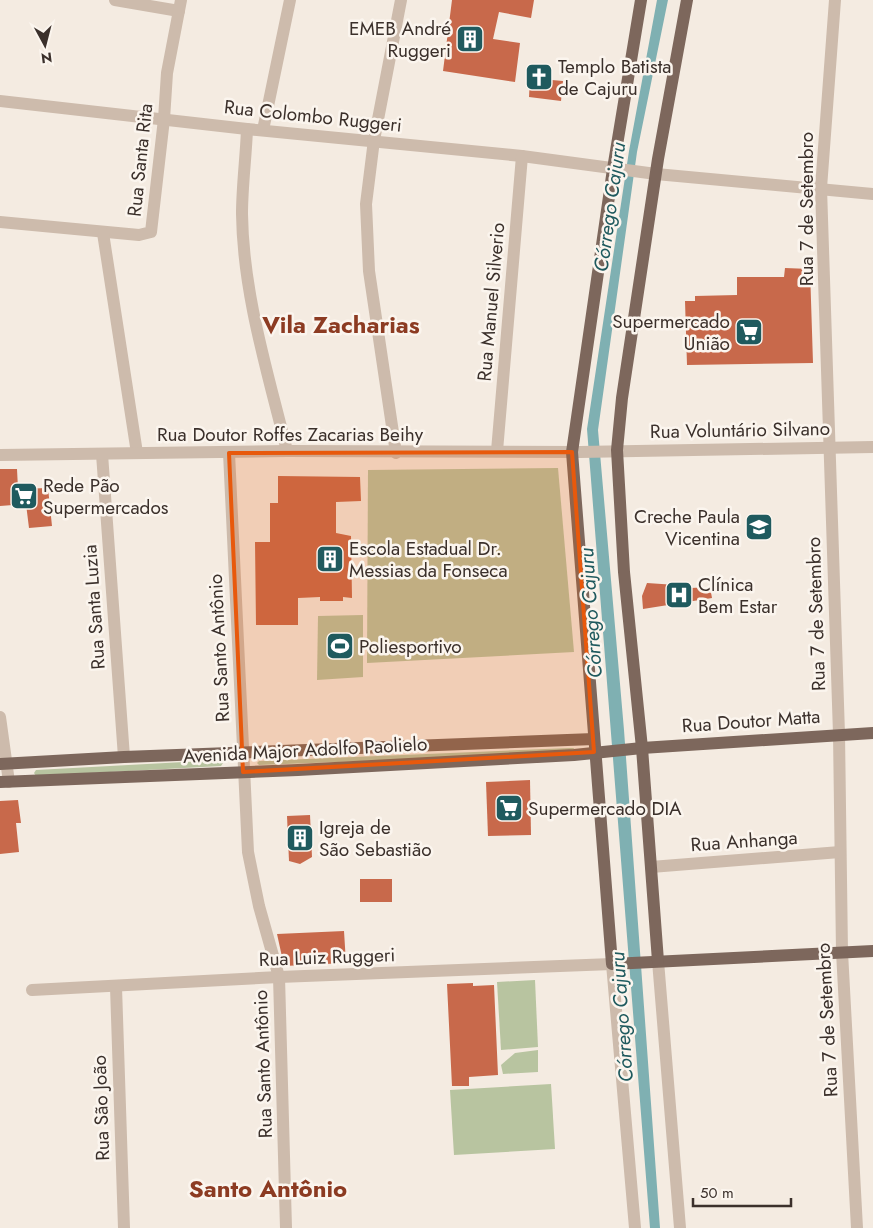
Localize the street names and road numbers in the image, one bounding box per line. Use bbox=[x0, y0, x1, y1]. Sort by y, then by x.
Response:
street label: Rua Colombo Ruggeri bbox=[223, 93, 403, 139]
street label: Rua Santa Rita bbox=[121, 102, 159, 218]
street label: Rua 7 de Setembro bbox=[793, 132, 820, 286]
street label: Rua Manuel Silverio bbox=[471, 222, 511, 382]
street label: Rua Voluntário Silvano bbox=[650, 415, 830, 445]
street label: Rua Doutor Roffes Zacarias Beihy bbox=[157, 421, 424, 448]
street label: Rua 7 de Setembro bbox=[800, 536, 832, 692]
street label: Rua Santa Luzia bbox=[76, 544, 112, 670]
street label: Rua Santo Antônio bbox=[202, 573, 236, 723]
street label: Rua Doutor Matta bbox=[681, 703, 821, 739]
street label: Avenida Major Adolfo Paolielo bbox=[182, 730, 428, 770]
street label: Rua Anhanga bbox=[690, 824, 798, 858]
street label: Rua Luiz Ruggeri bbox=[258, 941, 396, 973]
street label: Rua 7 de Setembro bbox=[809, 942, 845, 1098]
street label: Rua Santo Antônio bbox=[247, 989, 279, 1139]
street label: Rua São João bbox=[86, 1055, 116, 1161]

